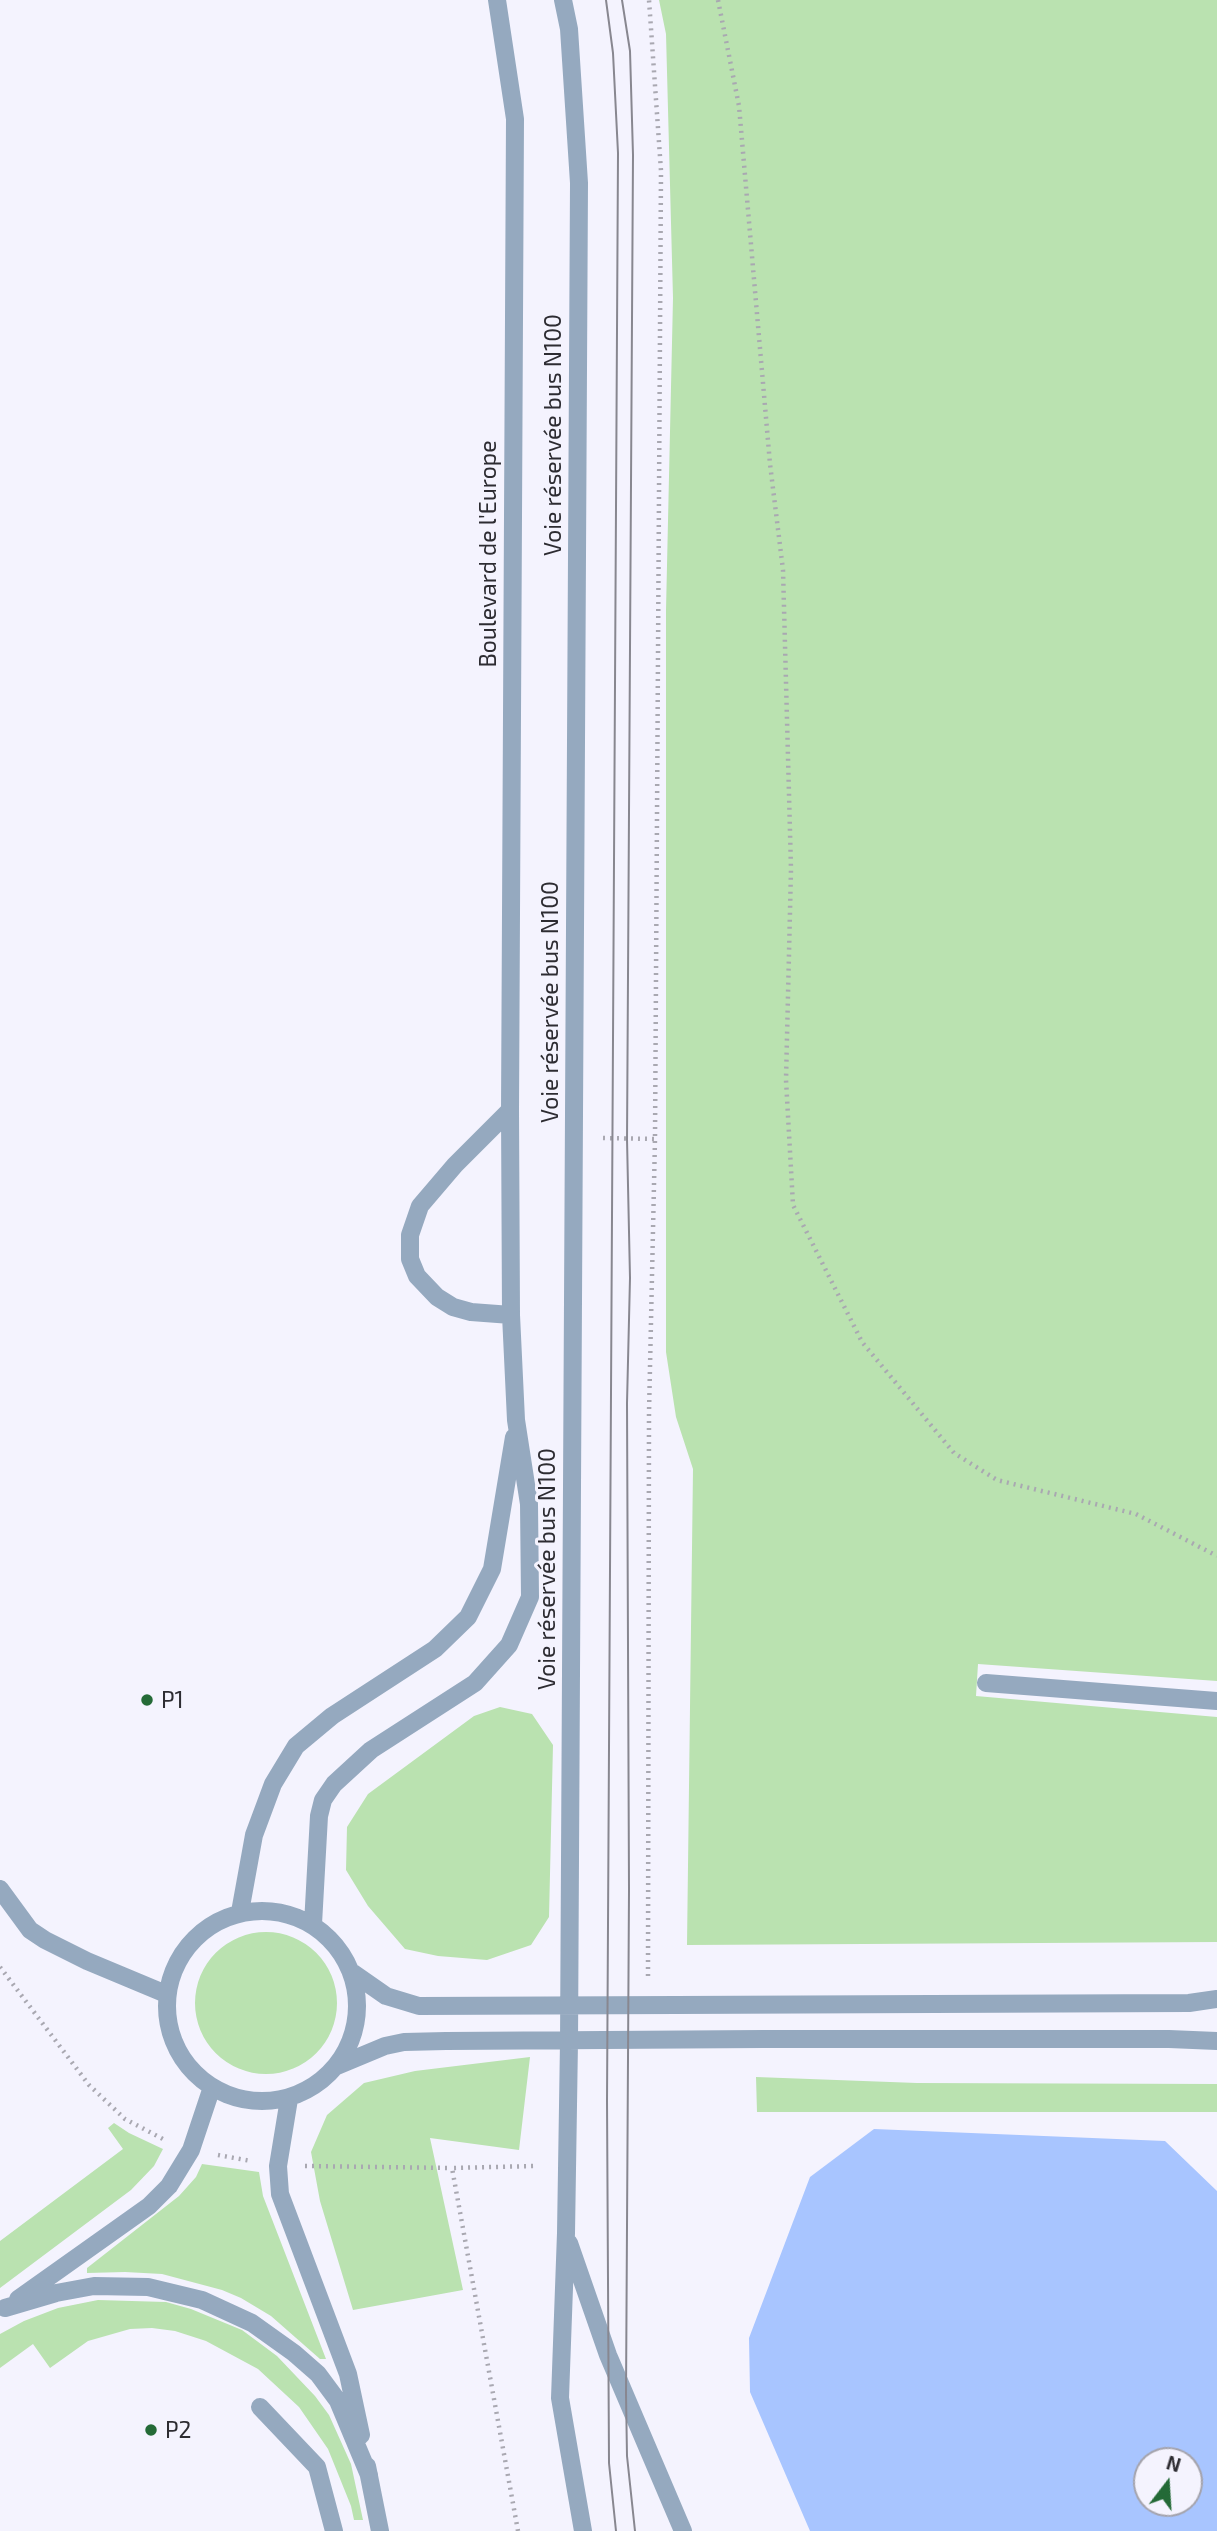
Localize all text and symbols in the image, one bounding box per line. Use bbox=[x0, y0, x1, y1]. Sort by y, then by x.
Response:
street label: Voie réservée bus N100 bbox=[539, 314, 567, 556]
street label: Boulevard de l'Europe bbox=[474, 440, 502, 668]
street label: Voie réservée bus N100 bbox=[536, 881, 564, 1123]
street label: Voie réservée bus N100 bbox=[533, 1448, 561, 1690]
place label: P1 bbox=[161, 1686, 184, 1714]
marker: P1 bbox=[139, 1692, 155, 1708]
place label: P2 bbox=[165, 2416, 191, 2444]
marker: P2 bbox=[143, 2422, 159, 2438]
north arrow bbox=[1133, 2447, 1203, 2517]
text: N bbox=[1164, 2450, 1184, 2476]

